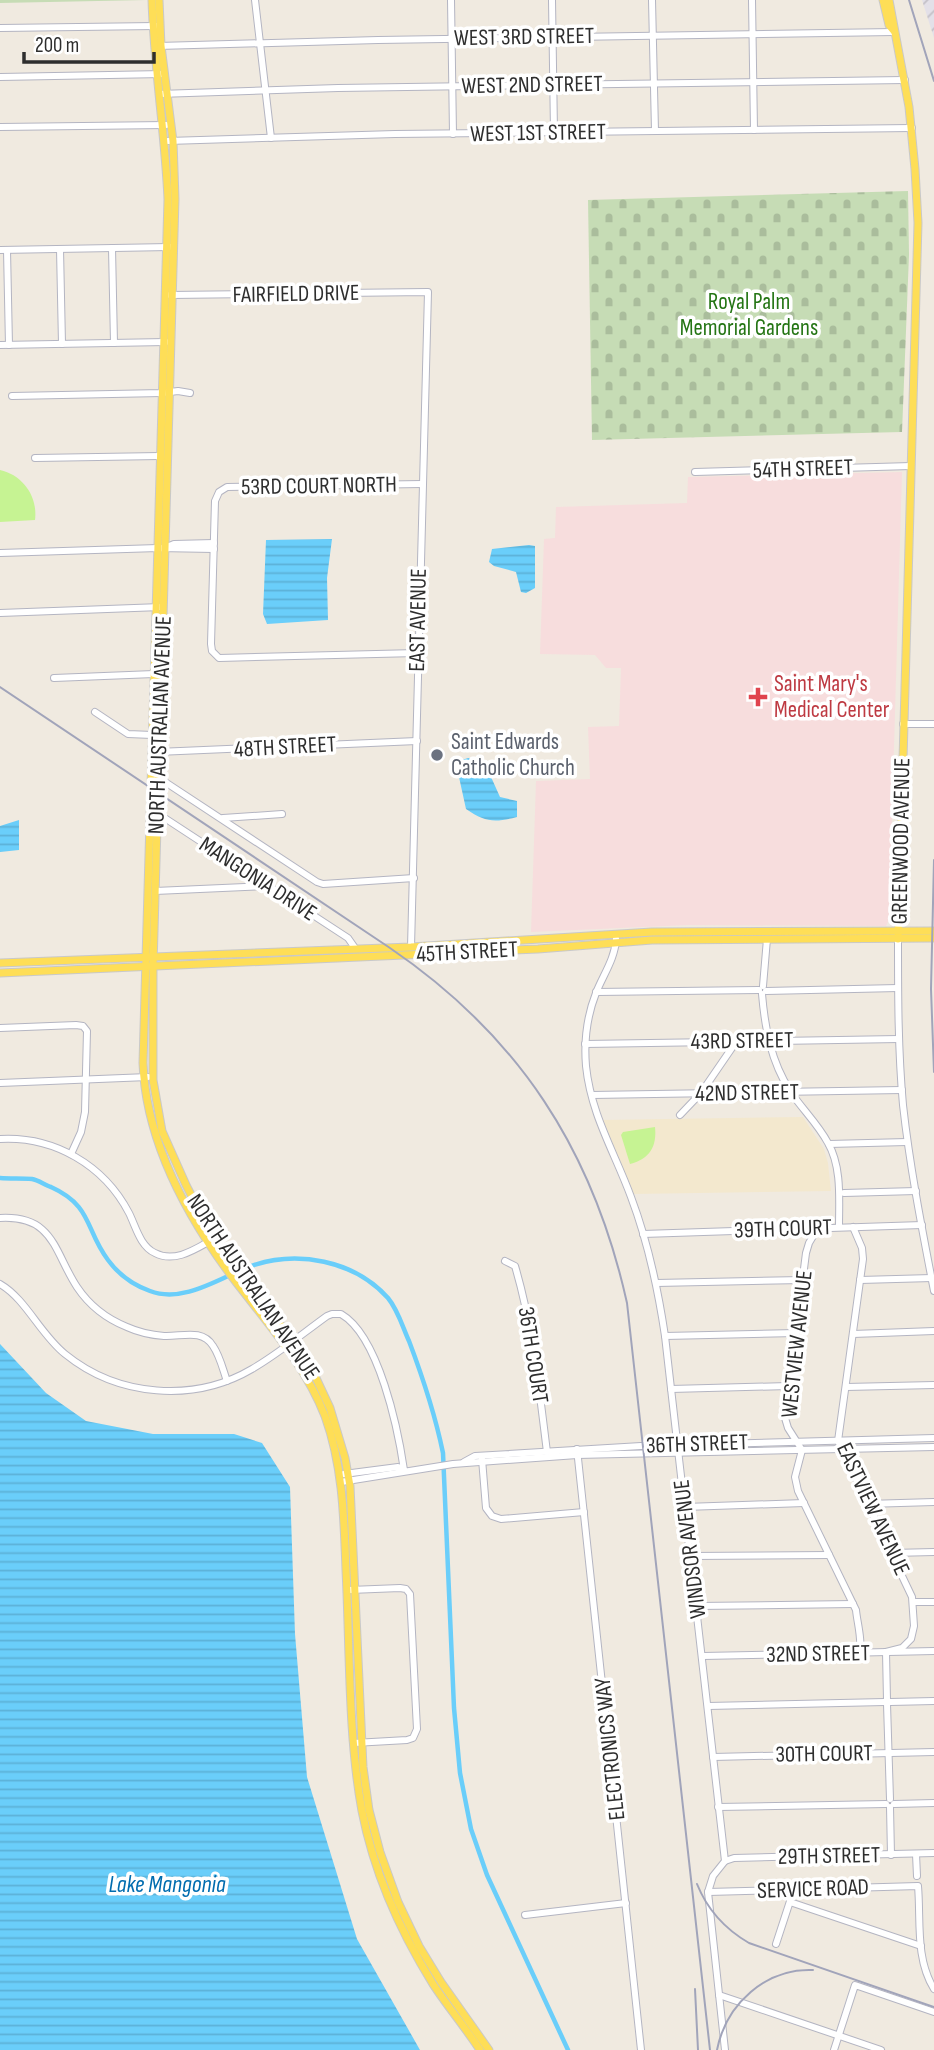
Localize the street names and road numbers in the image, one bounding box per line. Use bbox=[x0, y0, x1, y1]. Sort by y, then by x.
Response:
street label: WEST 3RD STREET bbox=[454, 22, 594, 52]
street label: WEST 2ND STREET bbox=[461, 70, 603, 100]
street label: WEST 1ST STREET bbox=[470, 118, 606, 148]
street label: FAIRFIELD DRIVE bbox=[232, 279, 360, 309]
street label: 54TH STREET bbox=[752, 453, 854, 485]
street label: 53RD COURT NORTH bbox=[241, 471, 397, 501]
street label: EAST AVENUE bbox=[403, 568, 433, 672]
street label: NORTH AUSTRALIAN AVENUE bbox=[142, 615, 178, 835]
street label: 48TH STREET bbox=[233, 730, 337, 764]
street label: GREENWOOD AVENUE bbox=[886, 757, 916, 925]
street label: MANGONIA DRIVE bbox=[194, 831, 322, 927]
street label: 45TH STREET bbox=[416, 935, 518, 969]
street label: 43RD STREET bbox=[690, 1026, 794, 1056]
street label: 42ND STREET bbox=[695, 1078, 799, 1108]
street label: NORTH AUSTRALIAN AVENUE bbox=[180, 1189, 326, 1385]
street label: 39TH COURT bbox=[734, 1213, 832, 1245]
street label: WESTVIEW AVENUE bbox=[775, 1269, 819, 1419]
street label: 36TH COURT bbox=[512, 1305, 554, 1405]
street label: 36TH STREET bbox=[645, 1428, 749, 1460]
street label: EASTVIEW AVENUE bbox=[830, 1438, 916, 1580]
street label: WINDSOR AVENUE bbox=[668, 1478, 712, 1620]
street label: 32ND STREET bbox=[766, 1639, 870, 1669]
street label: ELECTRONICS WAY bbox=[589, 1676, 631, 1822]
street label: 30TH COURT bbox=[775, 1739, 873, 1769]
street label: 29TH STREET bbox=[778, 1841, 880, 1871]
street label: SERVICE ROAD bbox=[757, 1873, 869, 1905]

